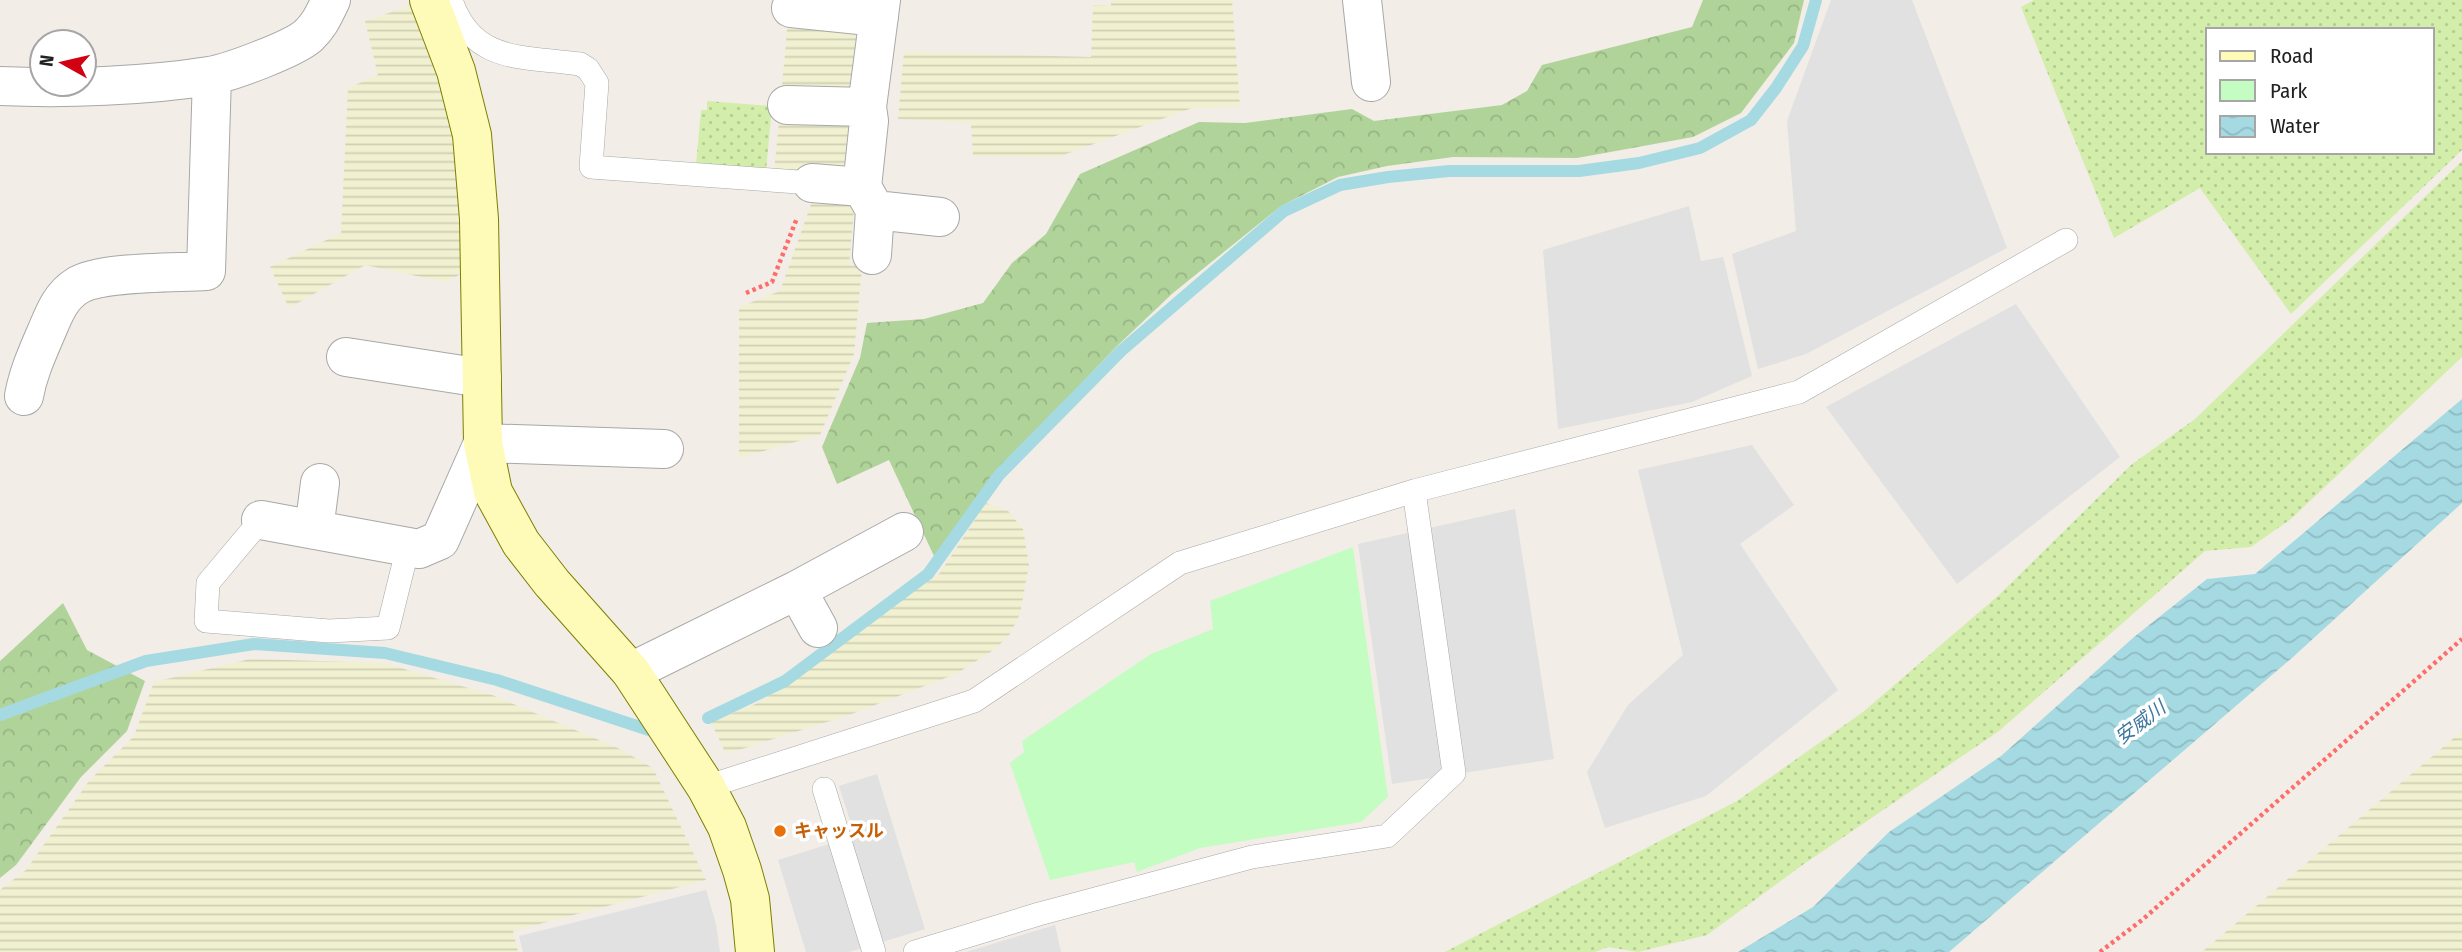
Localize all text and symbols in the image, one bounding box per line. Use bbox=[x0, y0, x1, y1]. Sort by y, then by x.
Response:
north arrow bbox=[28, 28, 98, 98]
legend bbox=[2206, 28, 2434, 154]
text: Road bbox=[2270, 43, 2314, 69]
text: N bbox=[34, 53, 59, 68]
text: Park bbox=[2270, 78, 2308, 104]
text: Water bbox=[2270, 113, 2320, 139]
water label: 安威川 bbox=[2111, 695, 2172, 749]
place label: キャッスル bbox=[794, 820, 884, 842]
marker: キャッスル bbox=[772, 823, 788, 839]

